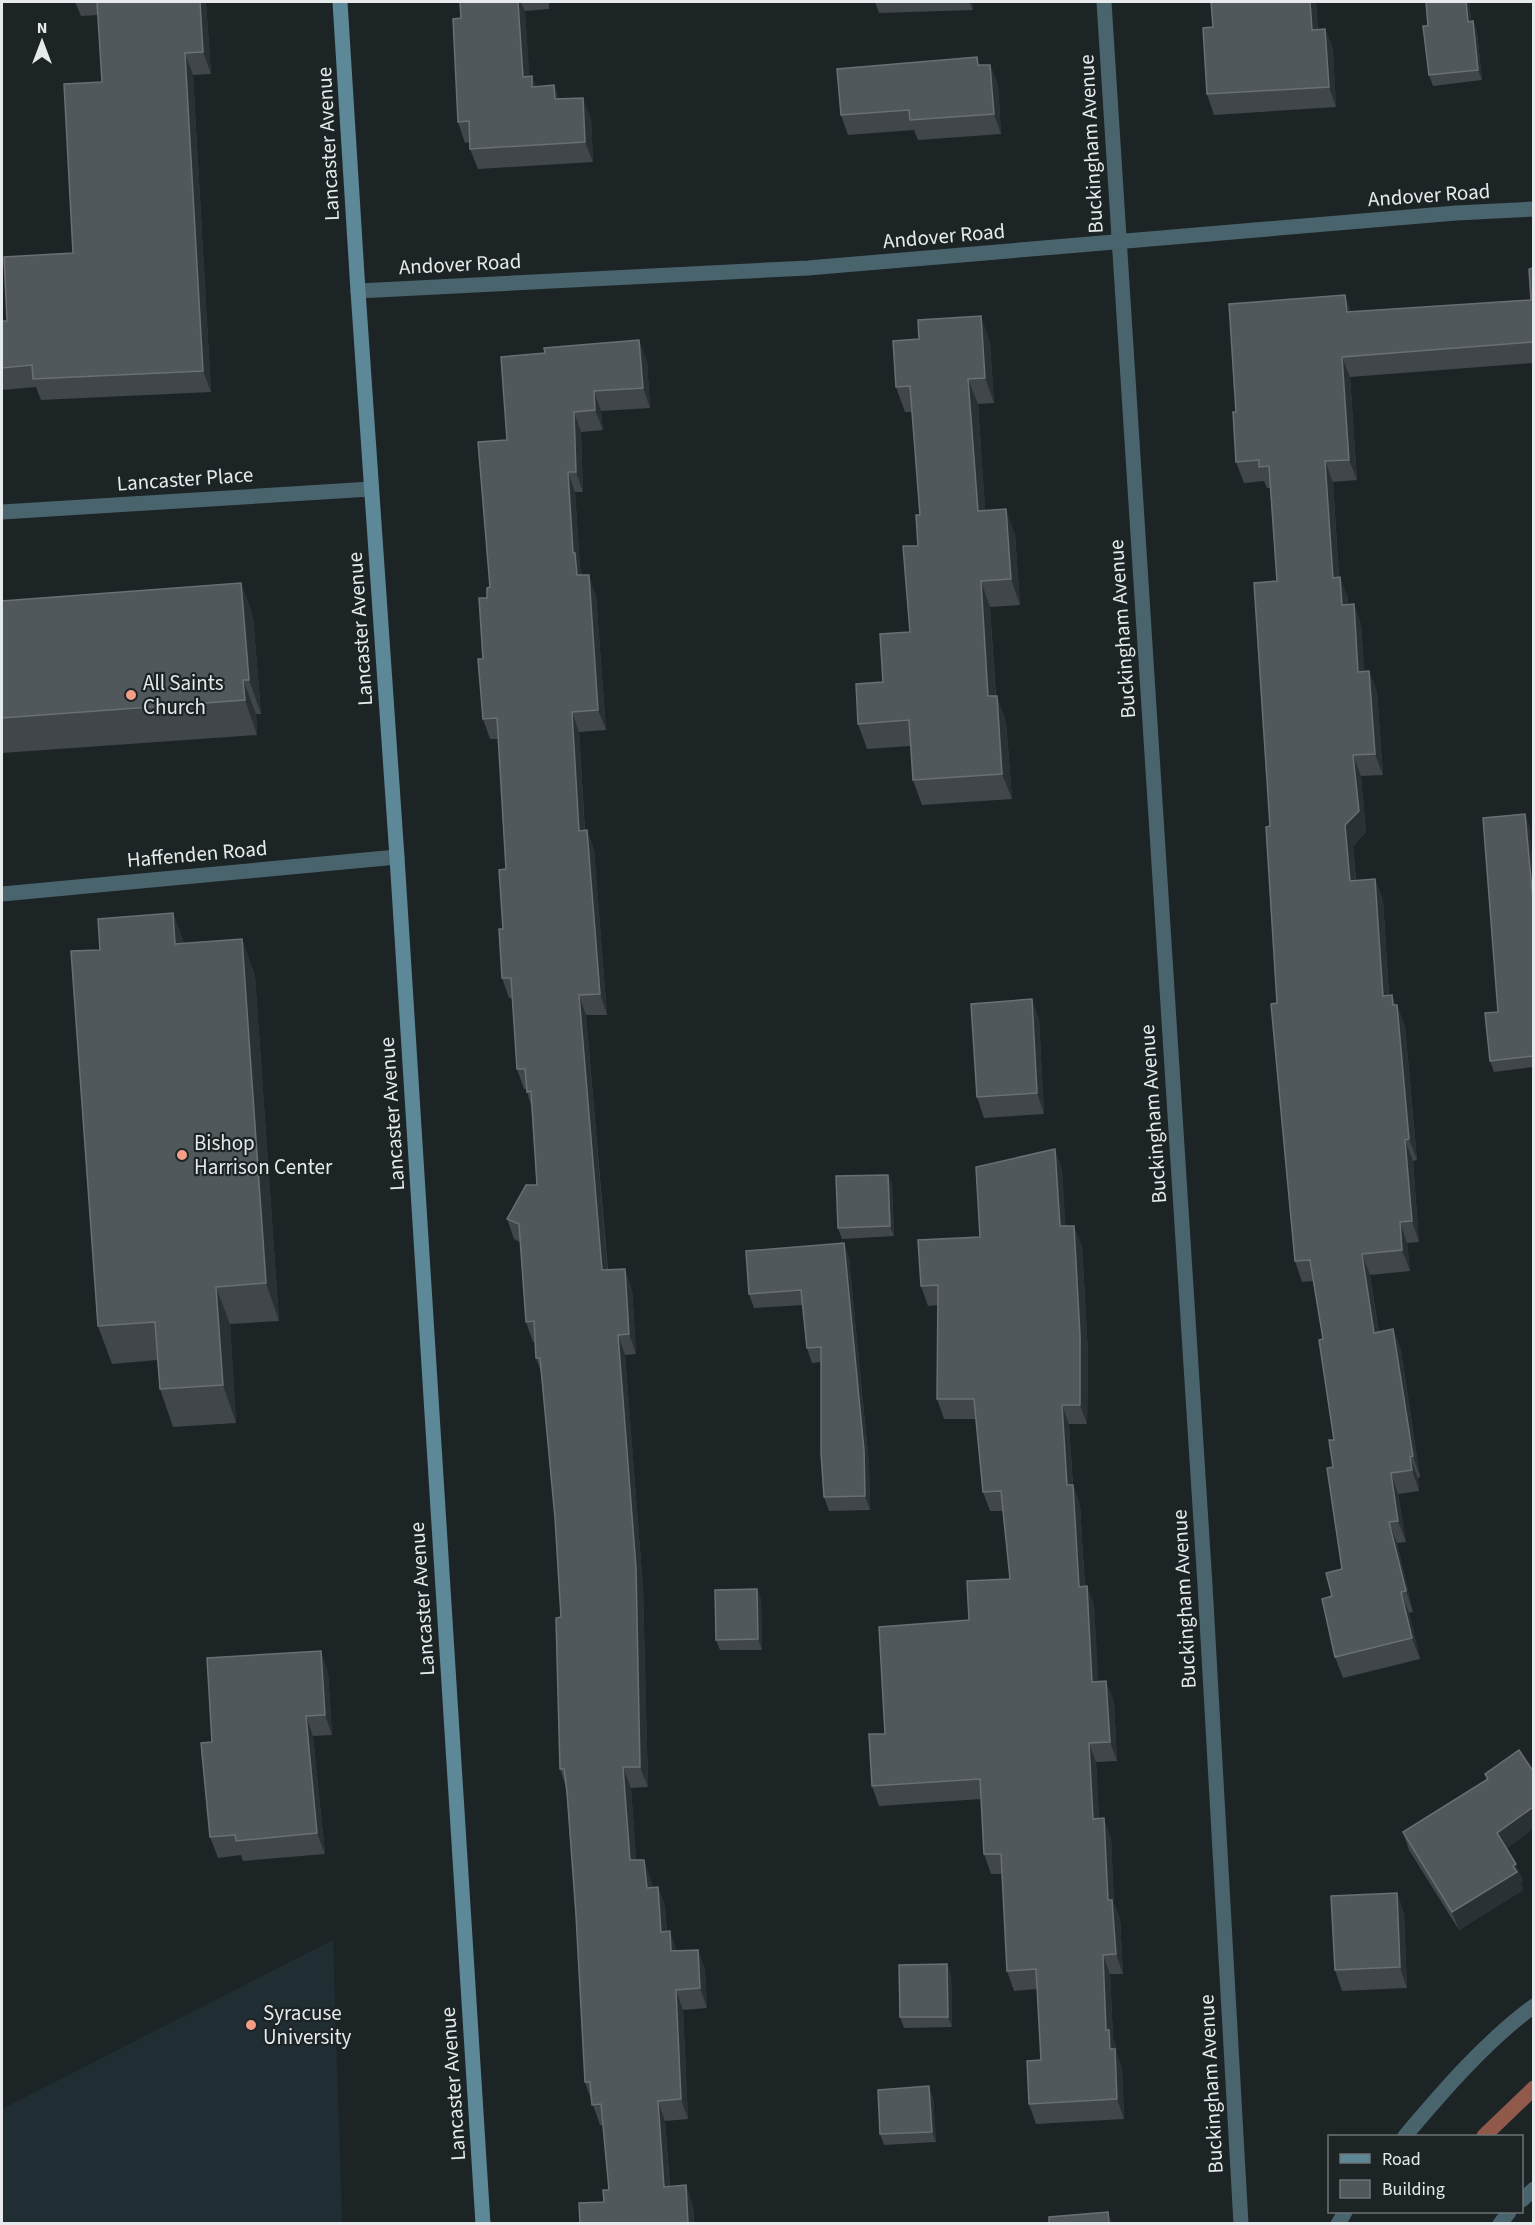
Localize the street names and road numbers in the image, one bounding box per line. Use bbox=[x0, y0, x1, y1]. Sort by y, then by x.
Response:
street label: Buckingham Avenue bbox=[1071, 54, 1111, 234]
street label: Lancaster Avenue bbox=[309, 66, 347, 222]
street label: Andover Road bbox=[1367, 176, 1491, 214]
street label: Andover Road bbox=[882, 216, 1006, 256]
street label: Andover Road bbox=[398, 246, 522, 282]
street label: Lancaster Place bbox=[116, 459, 254, 499]
street label: Buckingham Avenue bbox=[1101, 539, 1143, 719]
street label: Lancaster Avenue bbox=[340, 551, 380, 707]
street label: Haffenden Road bbox=[125, 833, 269, 875]
street label: Buckingham Avenue bbox=[1132, 1024, 1174, 1204]
street label: Lancaster Avenue bbox=[372, 1036, 412, 1192]
street label: Buckingham Avenue bbox=[1164, 1509, 1204, 1689]
street label: Lancaster Avenue bbox=[402, 1521, 442, 1677]
street label: Buckingham Avenue bbox=[1191, 1994, 1231, 2174]
street label: Lancaster Avenue bbox=[433, 2006, 473, 2162]

